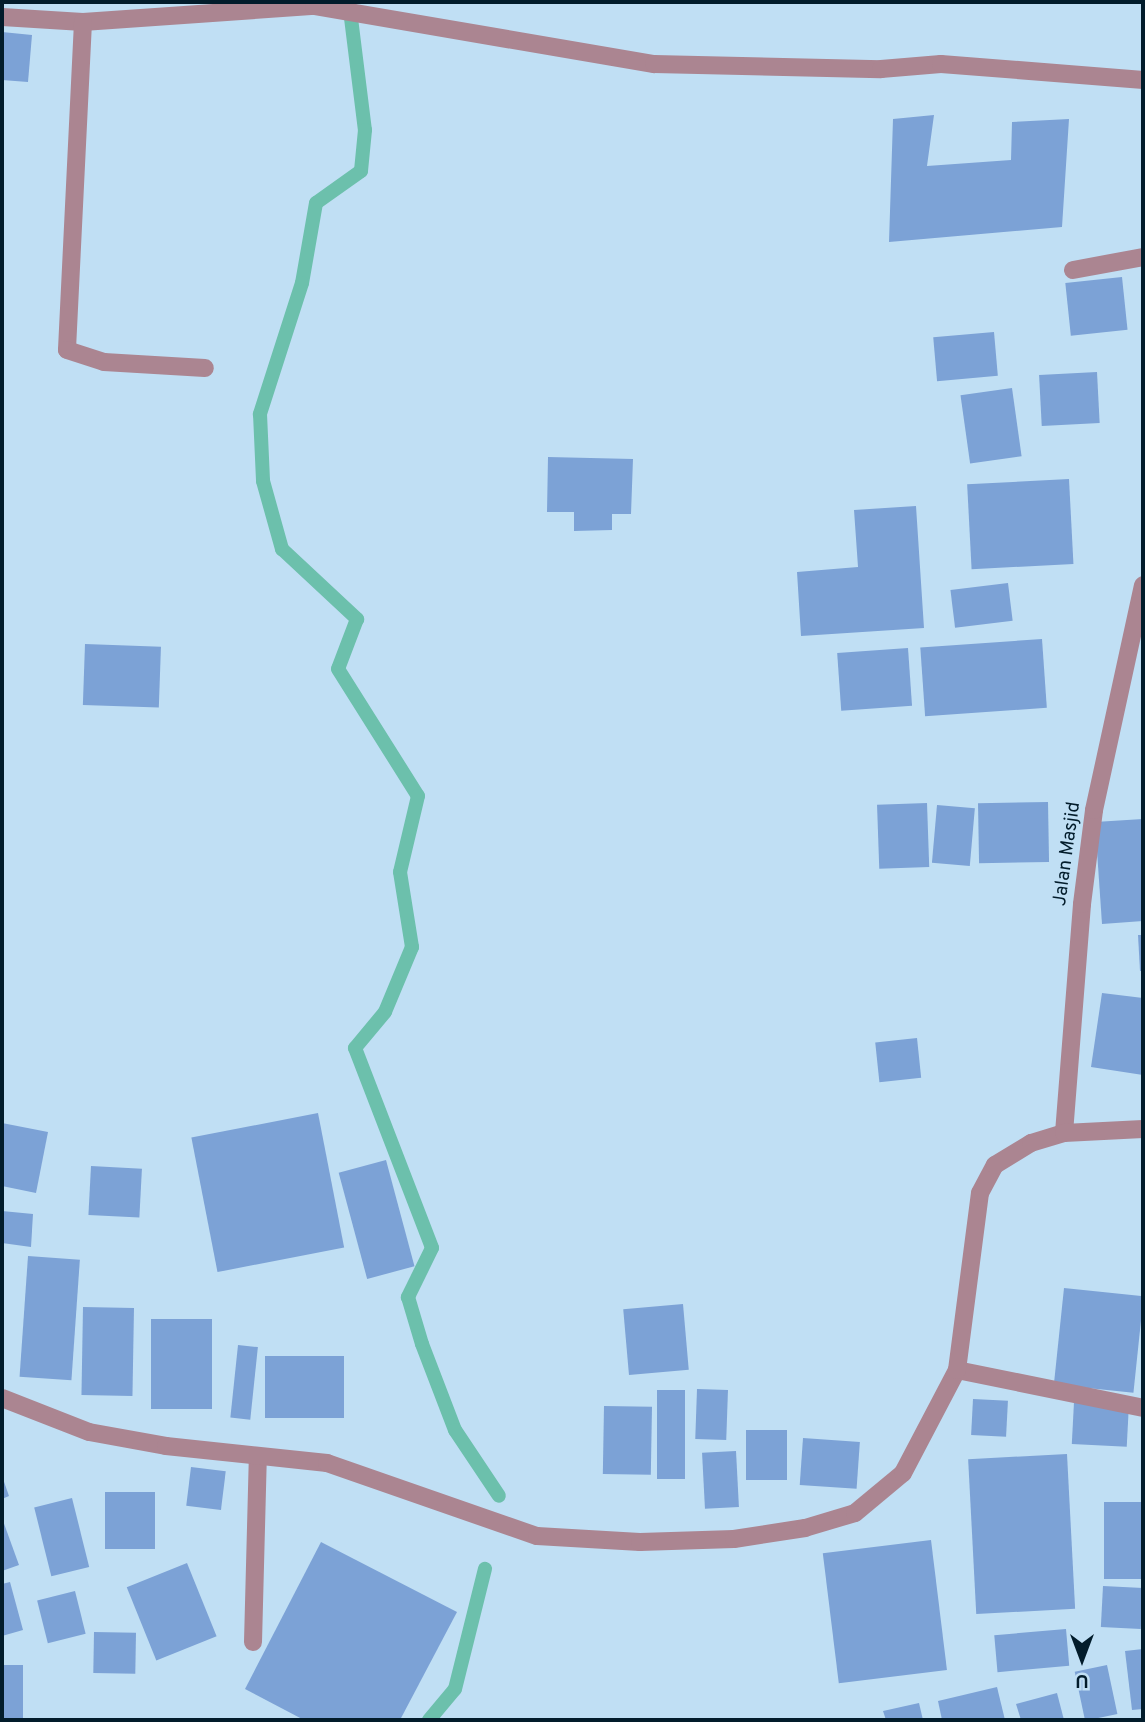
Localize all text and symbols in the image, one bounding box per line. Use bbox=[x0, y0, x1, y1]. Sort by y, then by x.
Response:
street label: Jalan Masjid bbox=[1049, 801, 1087, 907]
north arrow bbox=[1047, 1624, 1117, 1694]
text: U bbox=[1075, 1668, 1089, 1692]

